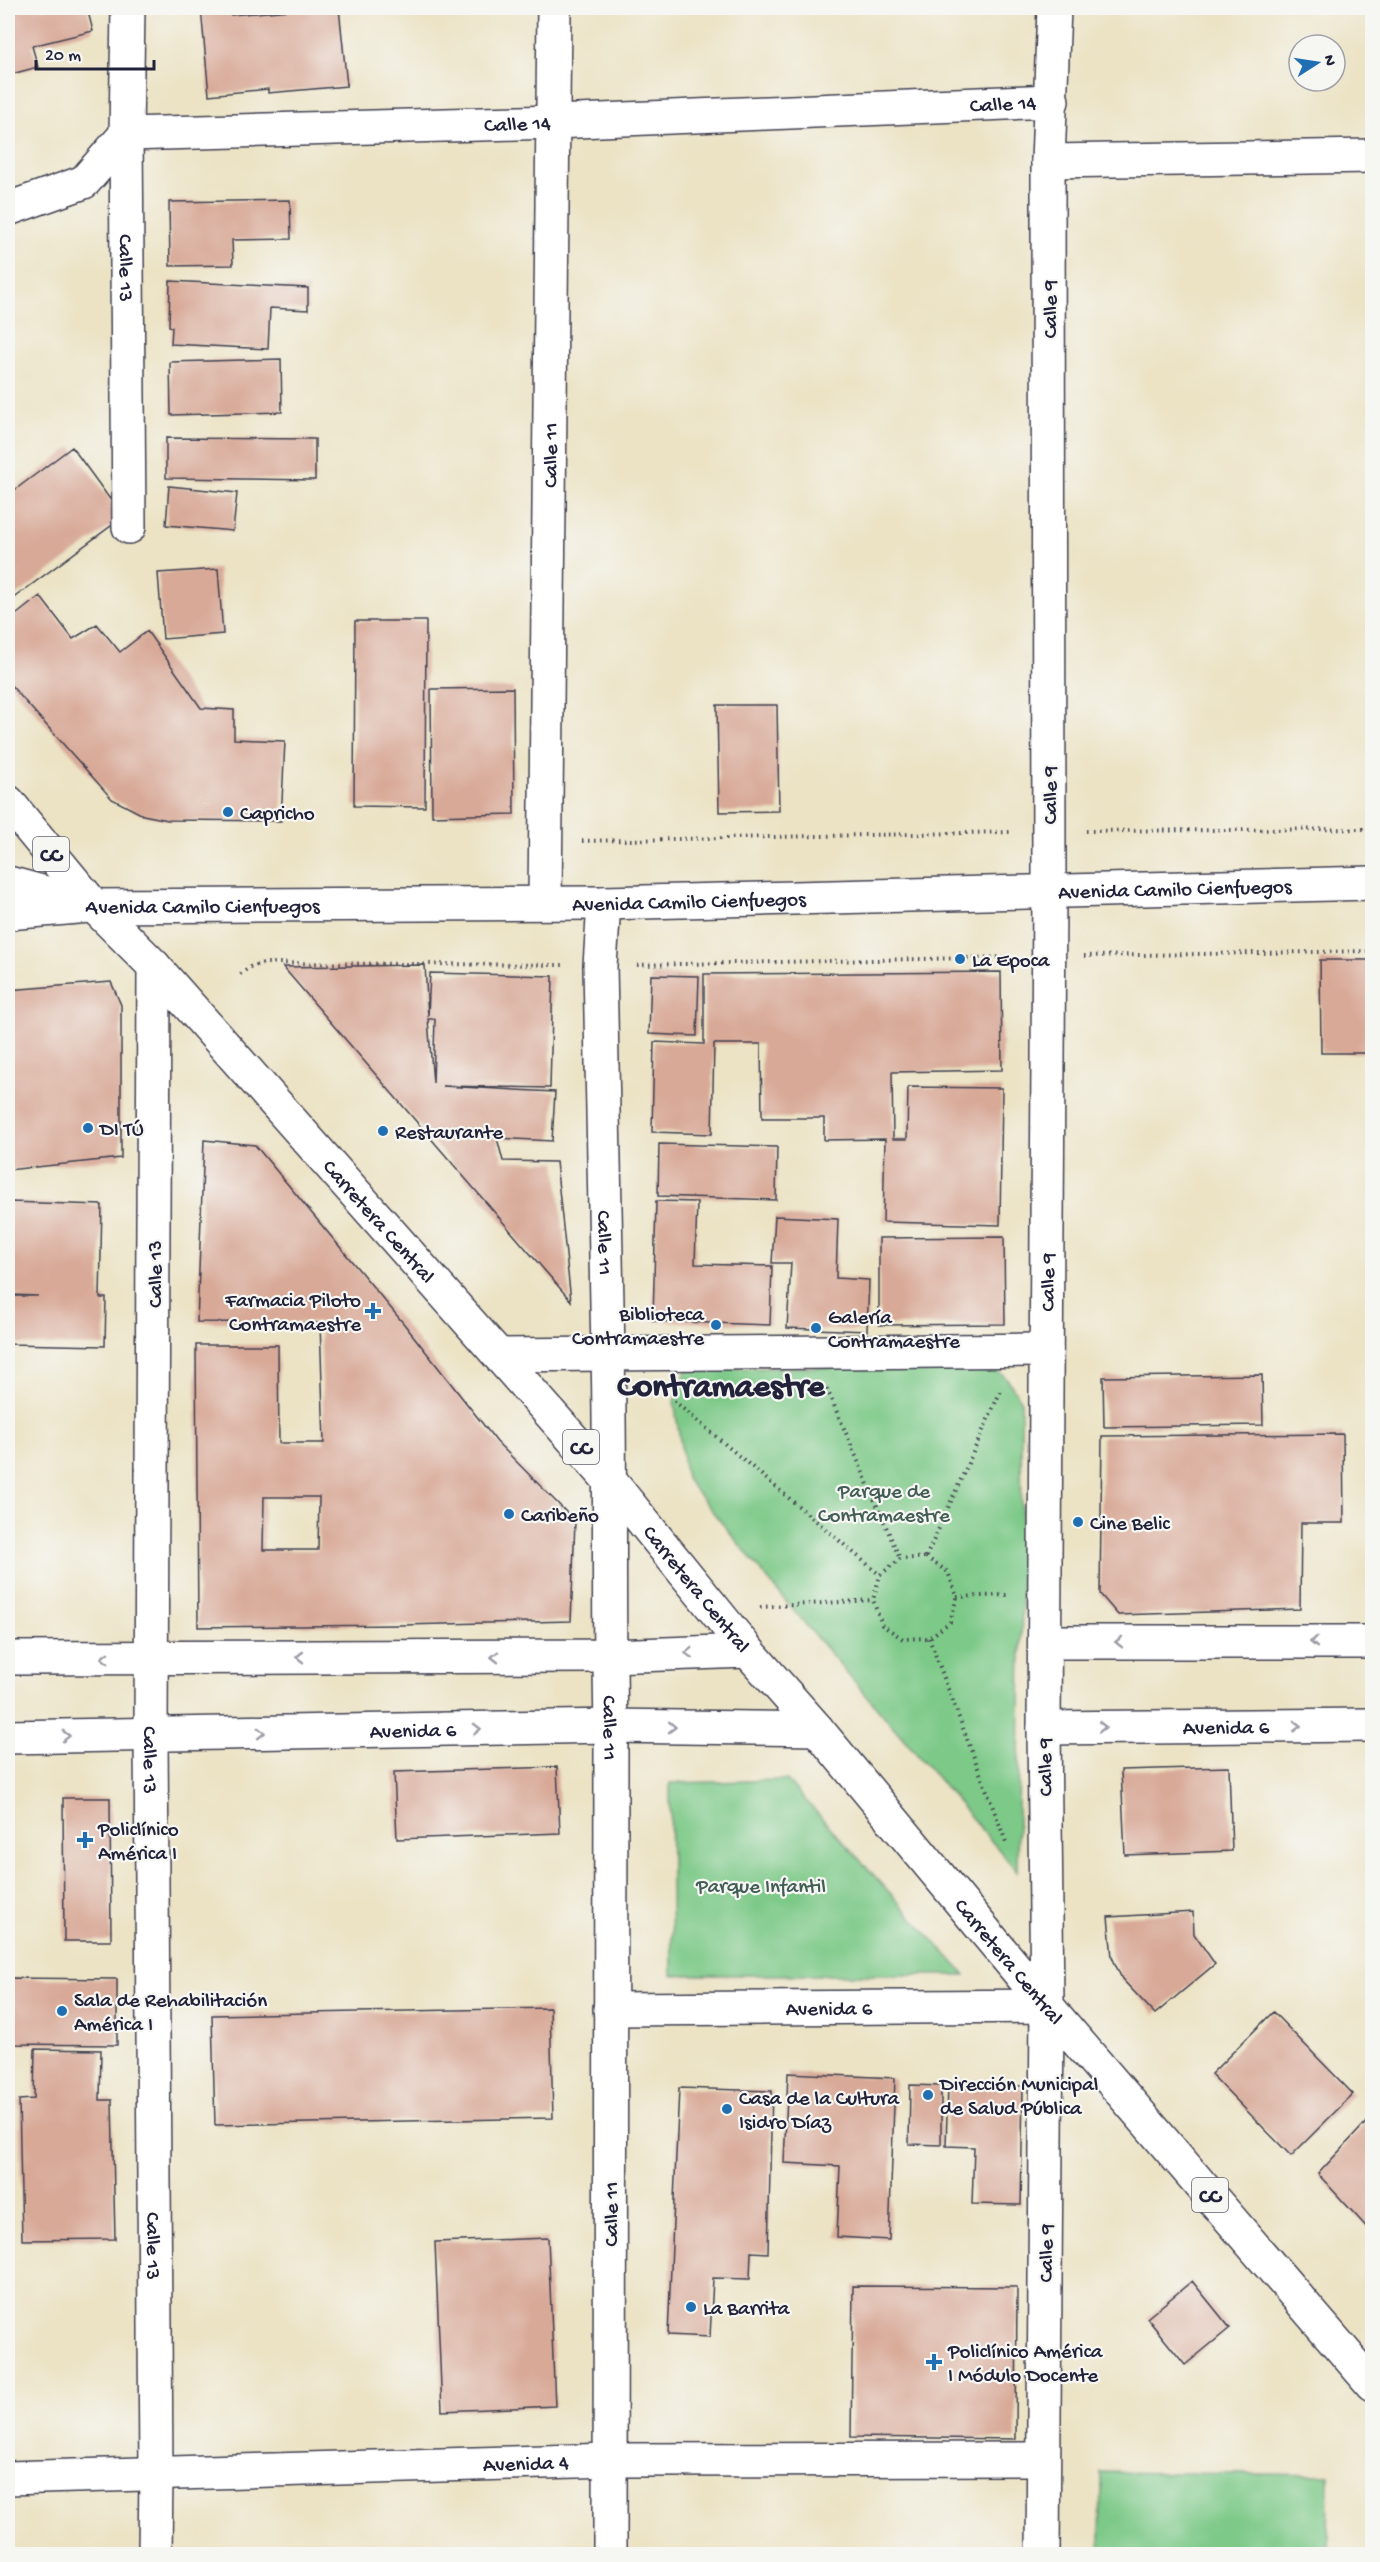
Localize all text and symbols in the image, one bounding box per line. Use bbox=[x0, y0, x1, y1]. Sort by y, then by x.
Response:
scale bar bbox=[36, 33, 154, 71]
north arrow bbox=[1287, 33, 1347, 93]
text: 20 m bbox=[45, 46, 81, 67]
text: N bbox=[1318, 54, 1339, 68]
street label: Calle 14 bbox=[969, 93, 1037, 120]
street label: Calle 14 bbox=[484, 113, 551, 140]
street label: Calle 13 bbox=[111, 234, 136, 302]
street label: Calle 9 bbox=[1040, 279, 1065, 338]
street label: Calle 11 bbox=[540, 422, 566, 488]
street label: Calle 9 bbox=[1040, 765, 1065, 824]
place label: Capricho bbox=[240, 803, 315, 828]
marker: Capricho bbox=[221, 805, 235, 819]
road number: CC bbox=[33, 837, 69, 871]
street label: Avenida Camilo Cienfuegos bbox=[1058, 876, 1293, 907]
street label: Avenida Camilo Cienfuegos bbox=[572, 889, 807, 919]
street label: Avenida Camilo Cienfuegos bbox=[82, 895, 321, 923]
place label: La Epoca bbox=[972, 950, 1051, 975]
marker: La Epoca bbox=[953, 952, 967, 966]
place label: DI TÚ bbox=[98, 1119, 144, 1144]
marker: DI TÚ bbox=[81, 1121, 95, 1135]
place label: Restaurante bbox=[395, 1122, 504, 1147]
marker: Restaurante bbox=[376, 1124, 390, 1138]
street label: Carretera Central bbox=[316, 1156, 438, 1290]
street label: Calle 11 bbox=[589, 1210, 615, 1276]
street label: Calle 13 bbox=[145, 1240, 170, 1308]
street label: Calle 9 bbox=[1037, 1252, 1063, 1311]
place label: Farmacia Piloto Contramaestre bbox=[224, 1290, 362, 1339]
marker: Farmacia Piloto Contramaestre bbox=[366, 1304, 380, 1318]
place label: Biblioteca Contramaestre bbox=[572, 1304, 705, 1353]
place label: Galería Contramaestre bbox=[828, 1307, 961, 1356]
marker: Biblioteca Contramaestre bbox=[709, 1318, 723, 1332]
marker: Galería Contramaestre bbox=[809, 1321, 823, 1335]
district label: Contramaestre bbox=[617, 1370, 826, 1408]
road number: CC bbox=[563, 1430, 599, 1464]
park label: Parque de Contramaestre bbox=[818, 1481, 951, 1530]
place label: Caribeño bbox=[521, 1505, 599, 1530]
marker: Caribeño bbox=[502, 1507, 516, 1521]
place label: Cine Belic bbox=[1090, 1513, 1170, 1538]
marker: Cine Belic bbox=[1071, 1515, 1085, 1529]
street label: Carretera Central bbox=[635, 1522, 754, 1659]
one-way arrow bbox=[1115, 1636, 1124, 1648]
one-way arrow bbox=[1310, 1636, 1319, 1648]
one-way arrow bbox=[685, 1647, 694, 1660]
one-way arrow bbox=[295, 1651, 304, 1663]
one-way arrow bbox=[490, 1651, 499, 1663]
one-way arrow bbox=[100, 1652, 109, 1664]
street label: Calle 11 bbox=[594, 1695, 620, 1761]
street label: Avenida 6 bbox=[1183, 1717, 1270, 1743]
street label: Avenida 6 bbox=[369, 1720, 457, 1746]
one-way arrow bbox=[1293, 1720, 1302, 1732]
one-way arrow bbox=[667, 1721, 676, 1733]
one-way arrow bbox=[1098, 1721, 1107, 1734]
one-way arrow bbox=[472, 1723, 481, 1735]
street label: Calle 13 bbox=[135, 1726, 160, 1794]
one-way arrow bbox=[256, 1727, 265, 1739]
one-way arrow bbox=[61, 1730, 70, 1742]
street label: Calle 9 bbox=[1034, 1737, 1061, 1796]
place label: Policlínico América I bbox=[97, 1819, 179, 1868]
marker: Policlínico América I bbox=[76, 1831, 94, 1849]
park label: Parque Infantil bbox=[695, 1876, 826, 1901]
street label: Carretera Central bbox=[947, 1895, 1067, 2031]
place label: Sala de Rehabilitación América I bbox=[74, 1990, 267, 2039]
street label: Avenida 6 bbox=[786, 1998, 873, 2024]
marker: Sala de Rehabilitación América I bbox=[55, 2004, 69, 2018]
place label: Dirección Municipal de Salud Pública bbox=[938, 2074, 1098, 2123]
place label: Casa de la Cultura Isidro Díaz bbox=[739, 2088, 900, 2137]
marker: Dirección Municipal de Salud Pública bbox=[921, 2088, 935, 2102]
marker: Casa de la Cultura Isidro Díaz bbox=[720, 2102, 734, 2116]
road number: CC bbox=[1192, 2178, 1228, 2212]
street label: Calle 11 bbox=[601, 2181, 626, 2247]
street label: Calle 13 bbox=[138, 2212, 164, 2280]
street label: Calle 9 bbox=[1035, 2223, 1062, 2283]
place label: La Barrita bbox=[703, 2298, 791, 2323]
marker: La Barrita bbox=[684, 2300, 698, 2314]
place label: Policlínico América I Módulo Docente bbox=[947, 2341, 1104, 2390]
marker: Policlínico América I Módulo Docente bbox=[925, 2353, 943, 2371]
street label: Avenida 4 bbox=[483, 2452, 569, 2480]

